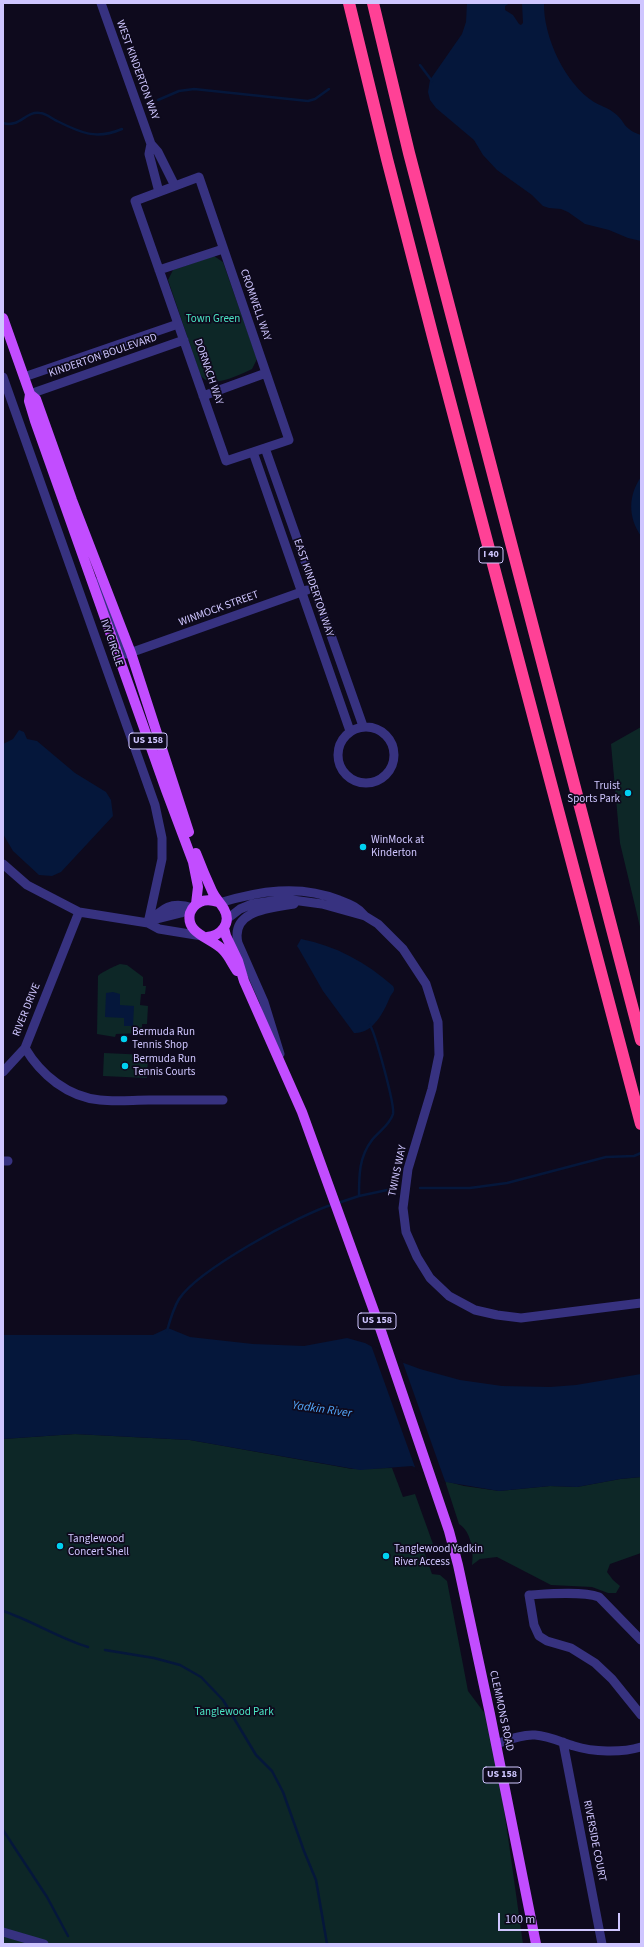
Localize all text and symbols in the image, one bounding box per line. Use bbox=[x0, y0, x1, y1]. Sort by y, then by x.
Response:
street label: WEST KINDERTON WAY bbox=[113, 18, 161, 122]
street label: CROMWELL WAY bbox=[237, 267, 273, 343]
park label: Town Green bbox=[186, 313, 240, 327]
street label: KINDERTON BOULEVARD bbox=[47, 331, 159, 381]
street label: DORNACH WAY bbox=[191, 337, 225, 407]
street label: EAST KINDERTON WAY bbox=[290, 537, 336, 639]
road number: I 40 bbox=[479, 547, 503, 563]
street label: WINMOCK STREET bbox=[177, 588, 261, 630]
street label: IVY CIRCLE bbox=[97, 618, 125, 668]
road number: US 158 bbox=[129, 733, 167, 749]
place label: Truist Sports Park bbox=[567, 780, 620, 806]
marker: Truist Sports Park bbox=[623, 788, 633, 798]
place label: WinMock at Kinderton bbox=[371, 834, 424, 860]
marker: WinMock at Kinderton bbox=[358, 842, 368, 852]
street label: RIVER DRIVE bbox=[10, 981, 44, 1039]
place label: Bermuda Run Tennis Shop bbox=[132, 1026, 195, 1052]
marker: Bermuda Run Tennis Shop bbox=[119, 1034, 129, 1044]
place label: Bermuda Run Tennis Courts bbox=[133, 1053, 196, 1079]
marker: Bermuda Run Tennis Courts bbox=[120, 1061, 130, 1071]
street label: TWINS WAY bbox=[386, 1144, 410, 1198]
road number: US 158 bbox=[358, 1313, 396, 1329]
water label: Yadkin River bbox=[291, 1399, 353, 1421]
place label: Tanglewood Concert Shell bbox=[68, 1533, 129, 1559]
marker: Tanglewood Concert Shell bbox=[55, 1541, 65, 1551]
place label: Tanglewood Yadkin River Access bbox=[394, 1543, 483, 1569]
marker: Tanglewood Yadkin River Access bbox=[381, 1551, 391, 1561]
street label: CLEMMONS ROAD bbox=[486, 1669, 516, 1753]
park label: Tanglewood Park bbox=[194, 1706, 274, 1720]
road number: US 158 bbox=[483, 1767, 521, 1783]
street label: RIVERSIDE COURT bbox=[580, 1799, 608, 1883]
scale bar bbox=[500, 1905, 622, 1931]
text: 100 m bbox=[505, 1911, 535, 1928]

